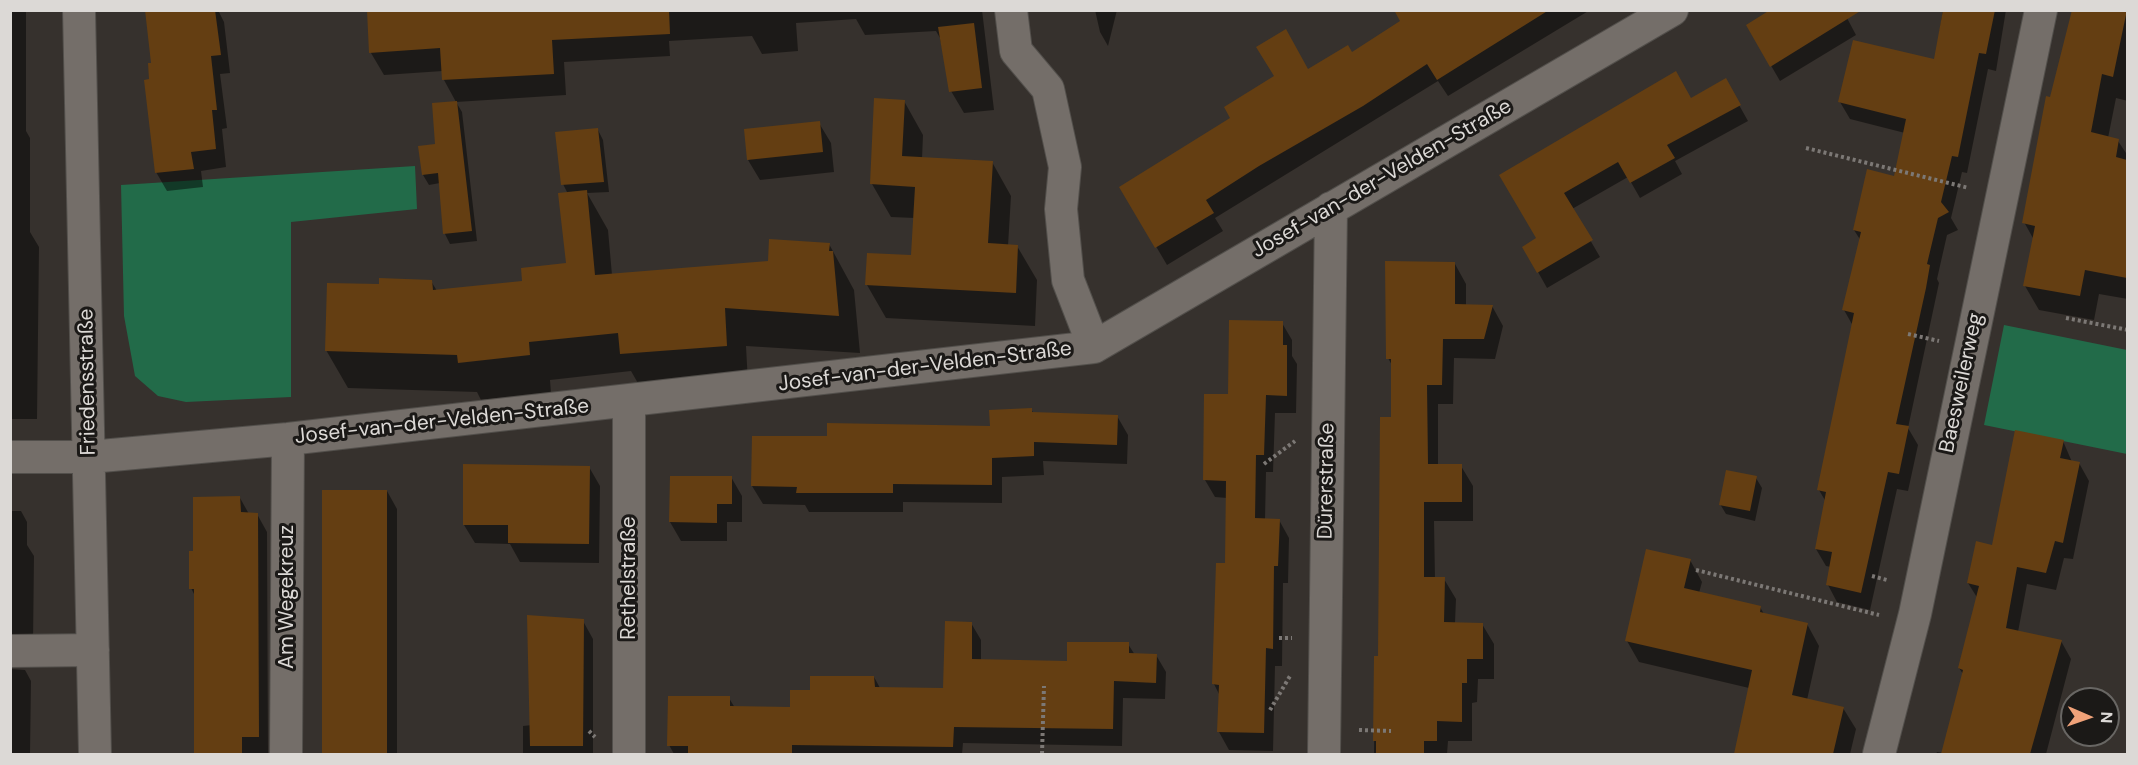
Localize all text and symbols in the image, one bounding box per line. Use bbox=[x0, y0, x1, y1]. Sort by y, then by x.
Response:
street label: Josef-van-der-Velden-Straße bbox=[1248, 94, 1516, 264]
street label: Friedensstraße bbox=[74, 308, 102, 456]
street label: Baesweilerweg bbox=[1935, 311, 1989, 455]
street label: Josef-van-der-Velden-Straße bbox=[777, 336, 1073, 398]
street label: Josef-van-der-Velden-Straße bbox=[294, 394, 590, 450]
street label: Dürerstraße bbox=[1313, 423, 1341, 539]
street label: Rethelstraße bbox=[616, 516, 642, 640]
street label: Am Wegekreuz bbox=[274, 525, 300, 669]
north arrow bbox=[2060, 687, 2120, 747]
text: N bbox=[2096, 711, 2117, 724]

